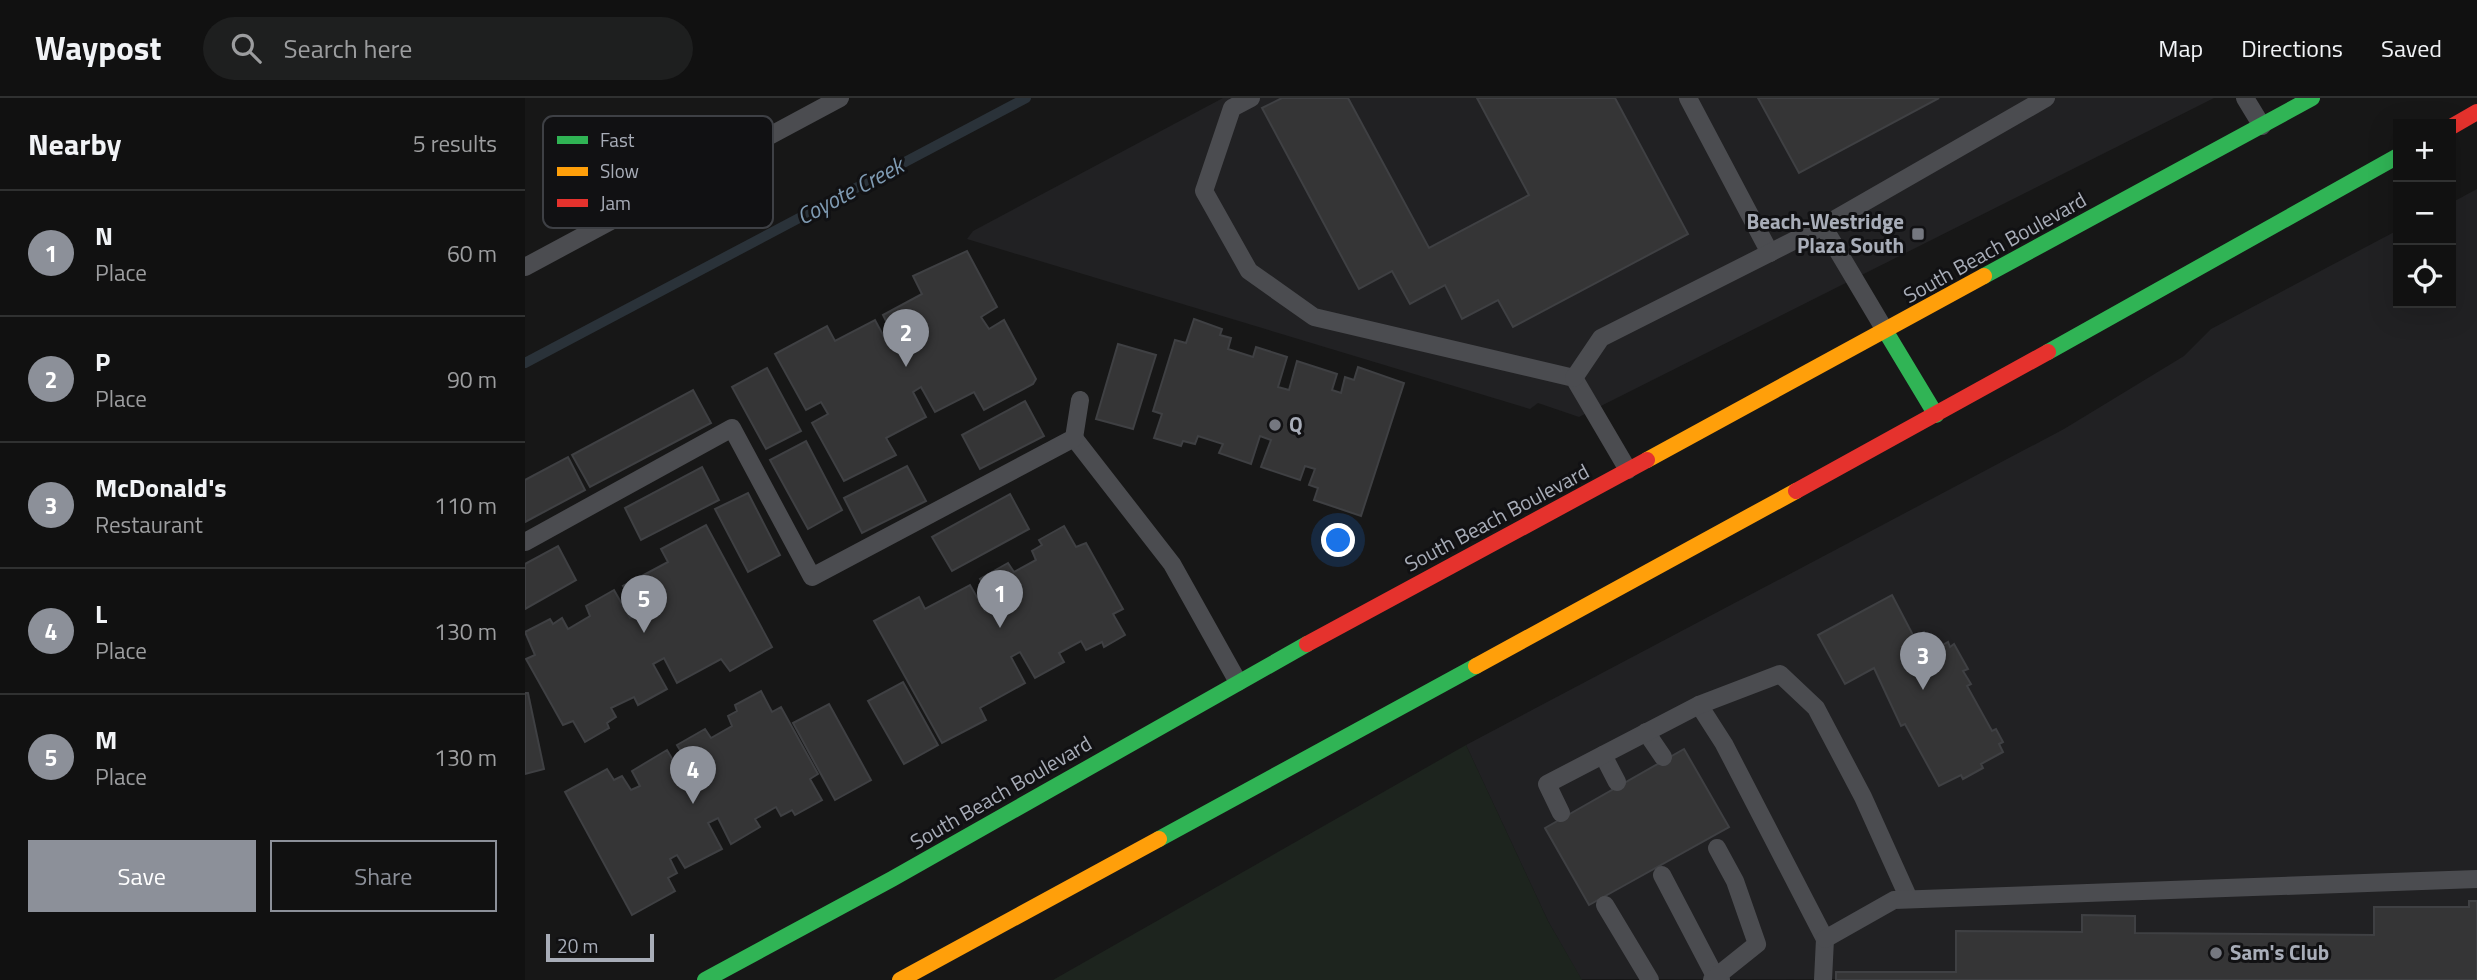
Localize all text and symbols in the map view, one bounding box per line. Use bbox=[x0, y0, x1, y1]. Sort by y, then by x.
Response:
search box bbox=[203, 17, 693, 80]
text: Waypost bbox=[35, 23, 161, 73]
icon: search bbox=[227, 29, 265, 67]
text: Search here bbox=[283, 29, 412, 68]
text: Map bbox=[2158, 30, 2203, 66]
text: Directions bbox=[2241, 30, 2343, 66]
text: Saved bbox=[2381, 30, 2442, 66]
legend bbox=[543, 116, 773, 228]
map controls bbox=[2393, 119, 2456, 308]
button: + bbox=[2393, 119, 2456, 182]
text: Nearby bbox=[28, 121, 121, 167]
text: Fast bbox=[600, 125, 635, 154]
text: 5 results bbox=[413, 126, 497, 161]
water label: Coyote Creek bbox=[790, 146, 912, 233]
text: Slow bbox=[600, 156, 639, 185]
button: − bbox=[2393, 182, 2456, 245]
street label: South Beach Boulevard bbox=[1897, 183, 2092, 311]
text: Jam bbox=[600, 188, 631, 217]
place label: Beach-Westridge Plaza South bbox=[1746, 205, 1904, 261]
text: N bbox=[95, 216, 113, 255]
marker: Beach-Westridge Plaza South bbox=[1910, 226, 1926, 242]
text: 1 bbox=[45, 236, 57, 271]
text: 60 m bbox=[447, 236, 497, 271]
button: locate bbox=[2393, 245, 2456, 308]
text: Place bbox=[95, 255, 147, 290]
pin: 2 bbox=[883, 309, 929, 367]
text: P bbox=[95, 342, 110, 381]
text: 2 bbox=[45, 362, 57, 397]
text: 90 m bbox=[447, 362, 497, 397]
text: Place bbox=[95, 381, 147, 416]
place label: Q bbox=[1289, 408, 1303, 440]
marker: Q bbox=[1267, 417, 1283, 433]
street label: South Beach Boulevard bbox=[1399, 455, 1595, 579]
text: McDonald's bbox=[95, 468, 227, 507]
text: 3 bbox=[45, 488, 57, 523]
text: 110 m bbox=[434, 488, 497, 523]
text: Restaurant bbox=[95, 507, 203, 542]
your location bbox=[1321, 523, 1355, 557]
pin: 1 bbox=[977, 570, 1023, 628]
pin: 5 bbox=[621, 575, 667, 633]
text: L bbox=[95, 594, 107, 633]
text: 4 bbox=[45, 614, 57, 649]
text: 130 m bbox=[434, 614, 497, 649]
pin: 3 bbox=[1900, 632, 1946, 690]
text: Place bbox=[95, 633, 147, 668]
text: M bbox=[95, 720, 117, 759]
street label: South Beach Boulevard bbox=[904, 727, 1097, 857]
text: 5 bbox=[45, 740, 57, 775]
text: 130 m bbox=[434, 740, 497, 775]
pin: 4 bbox=[670, 746, 716, 804]
text: Place bbox=[95, 759, 147, 794]
button: Save bbox=[28, 840, 256, 912]
button: Share bbox=[270, 840, 497, 912]
scale bar bbox=[546, 931, 655, 963]
text: 20 m bbox=[557, 931, 598, 960]
place label: Sam's Club bbox=[2230, 936, 2329, 968]
marker: Sam's Club bbox=[2208, 945, 2224, 961]

